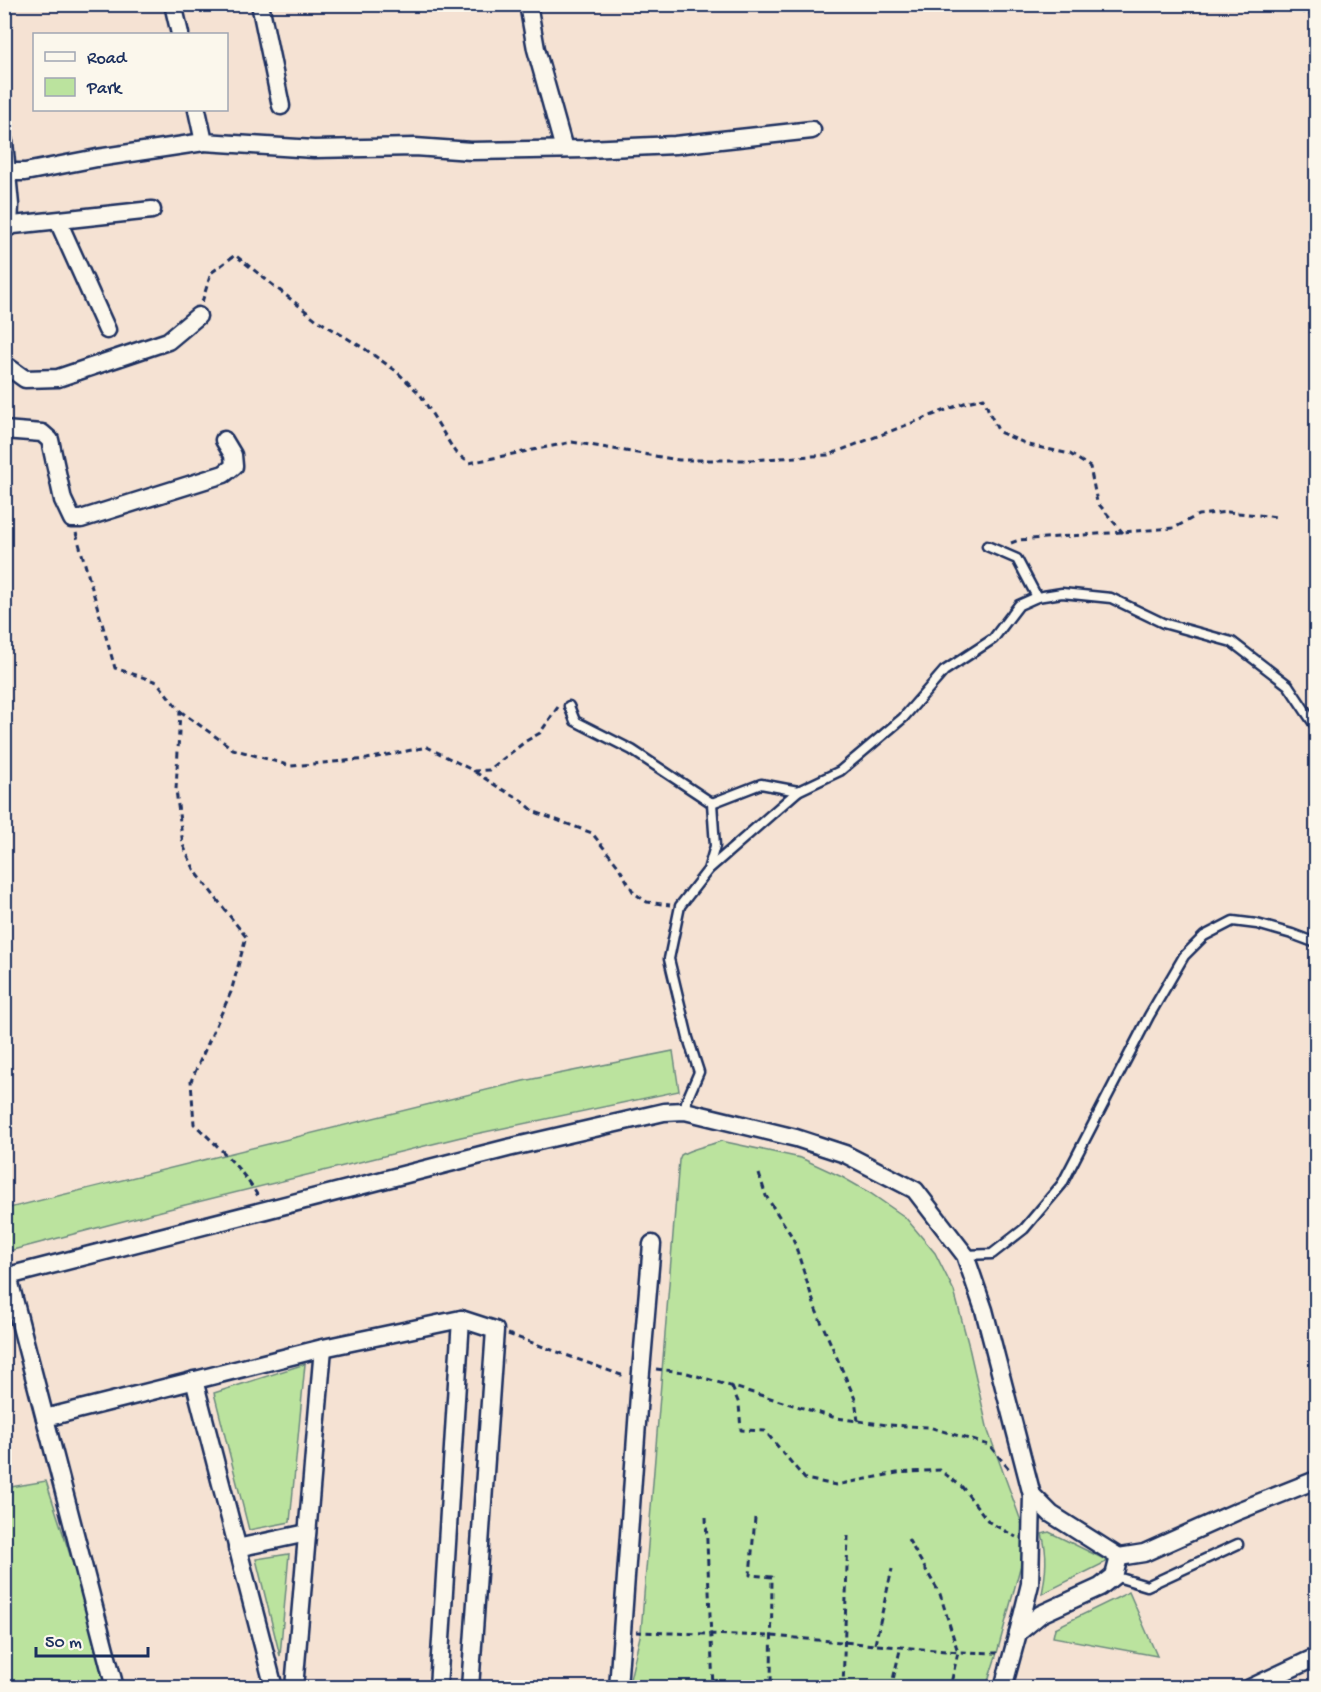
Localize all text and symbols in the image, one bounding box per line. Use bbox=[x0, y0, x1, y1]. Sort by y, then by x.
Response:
legend bbox=[33, 33, 228, 111]
text: Road bbox=[87, 49, 128, 70]
text: Park bbox=[86, 79, 123, 100]
scale bar bbox=[36, 1620, 148, 1658]
text: 50 m bbox=[45, 1633, 82, 1654]

